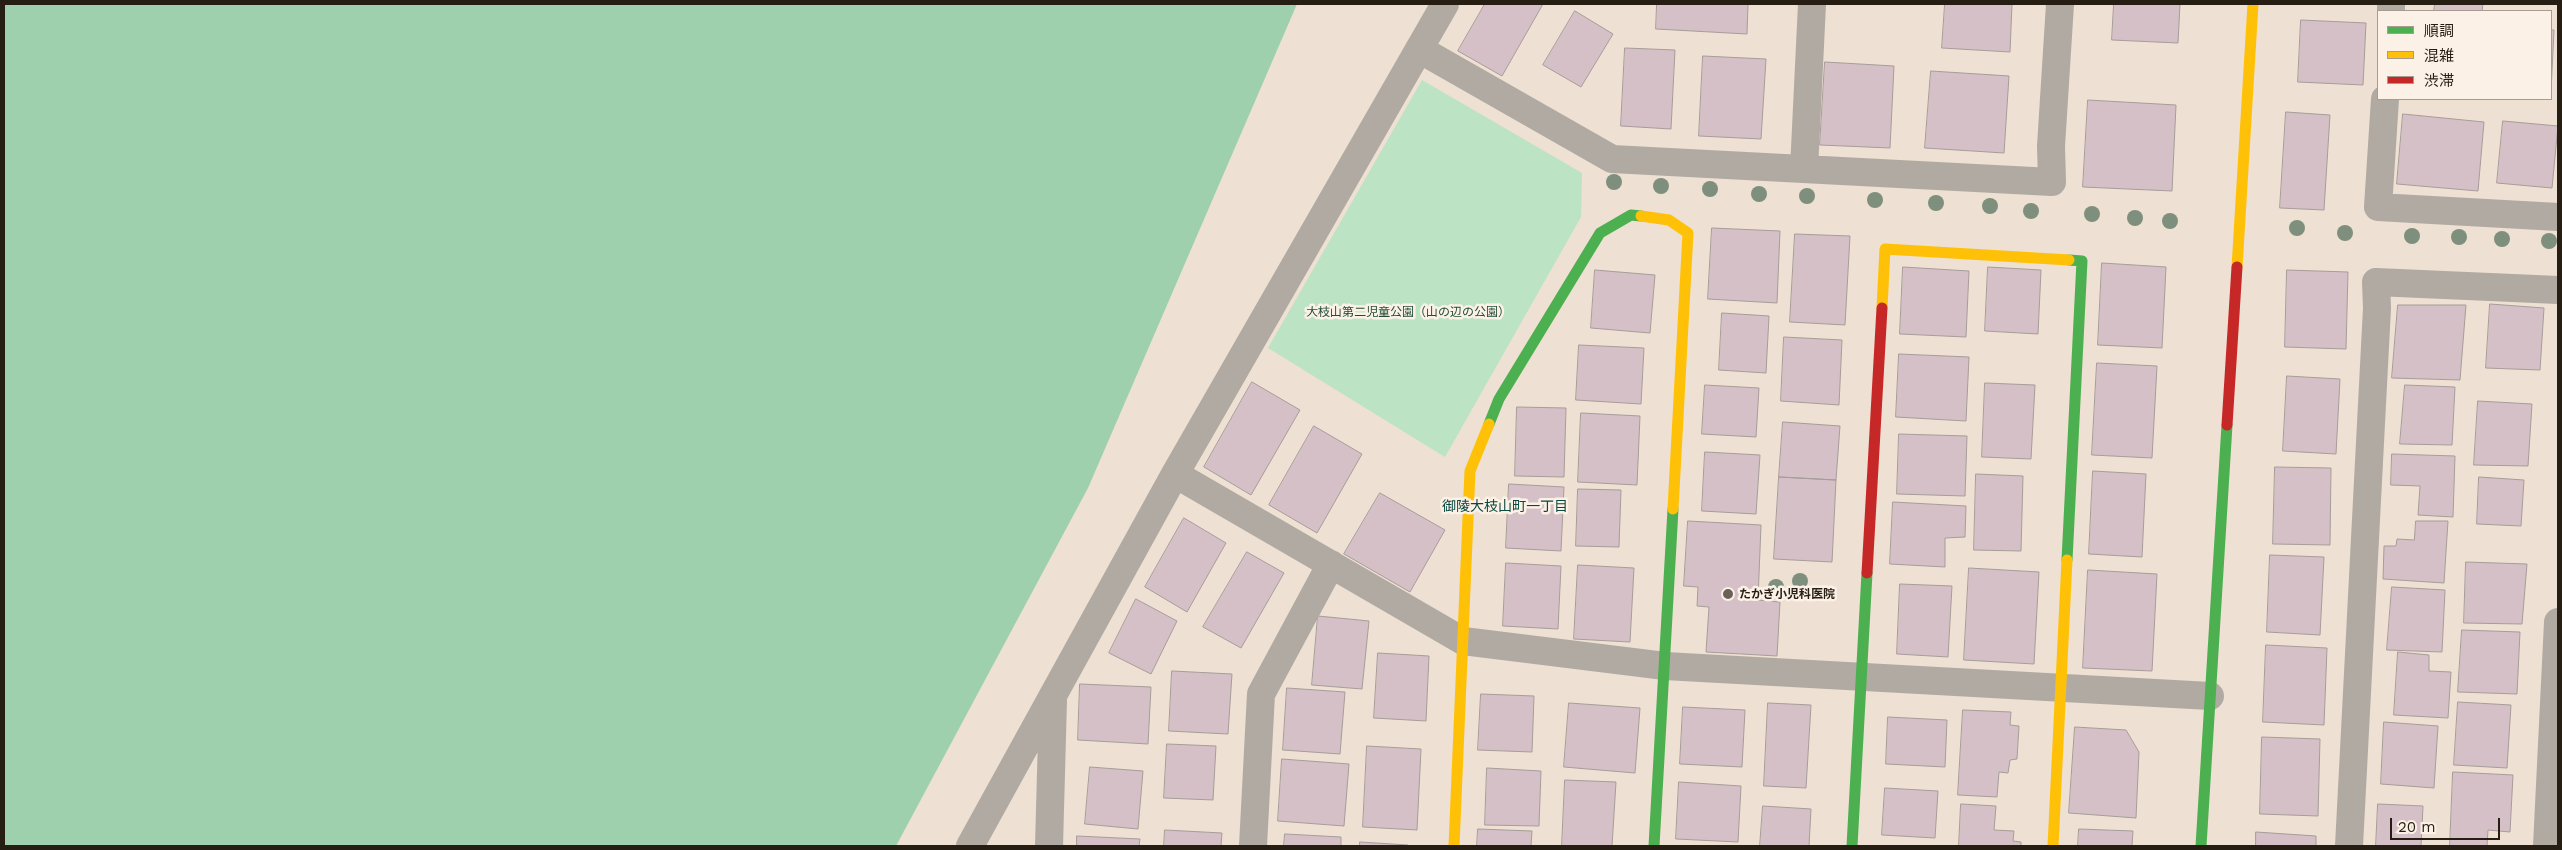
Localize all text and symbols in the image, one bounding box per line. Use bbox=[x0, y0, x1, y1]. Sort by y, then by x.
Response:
legend bbox=[2377, 10, 2552, 100]
text: 順調 bbox=[2424, 22, 2454, 40]
text: 混雑 bbox=[2424, 47, 2454, 65]
text: 渋滞 bbox=[2424, 72, 2454, 90]
park label: 大枝山第二児童公園（山の辺の公園） bbox=[1306, 305, 1510, 319]
district label: 御陵大枝山町一丁目 bbox=[1442, 499, 1568, 515]
marker: たかぎ小児科医院 bbox=[1721, 587, 1735, 601]
place label: たかぎ小児科医院 bbox=[1739, 587, 1835, 601]
scale bar bbox=[2392, 808, 2502, 840]
text: 20 m bbox=[2398, 818, 2436, 836]

